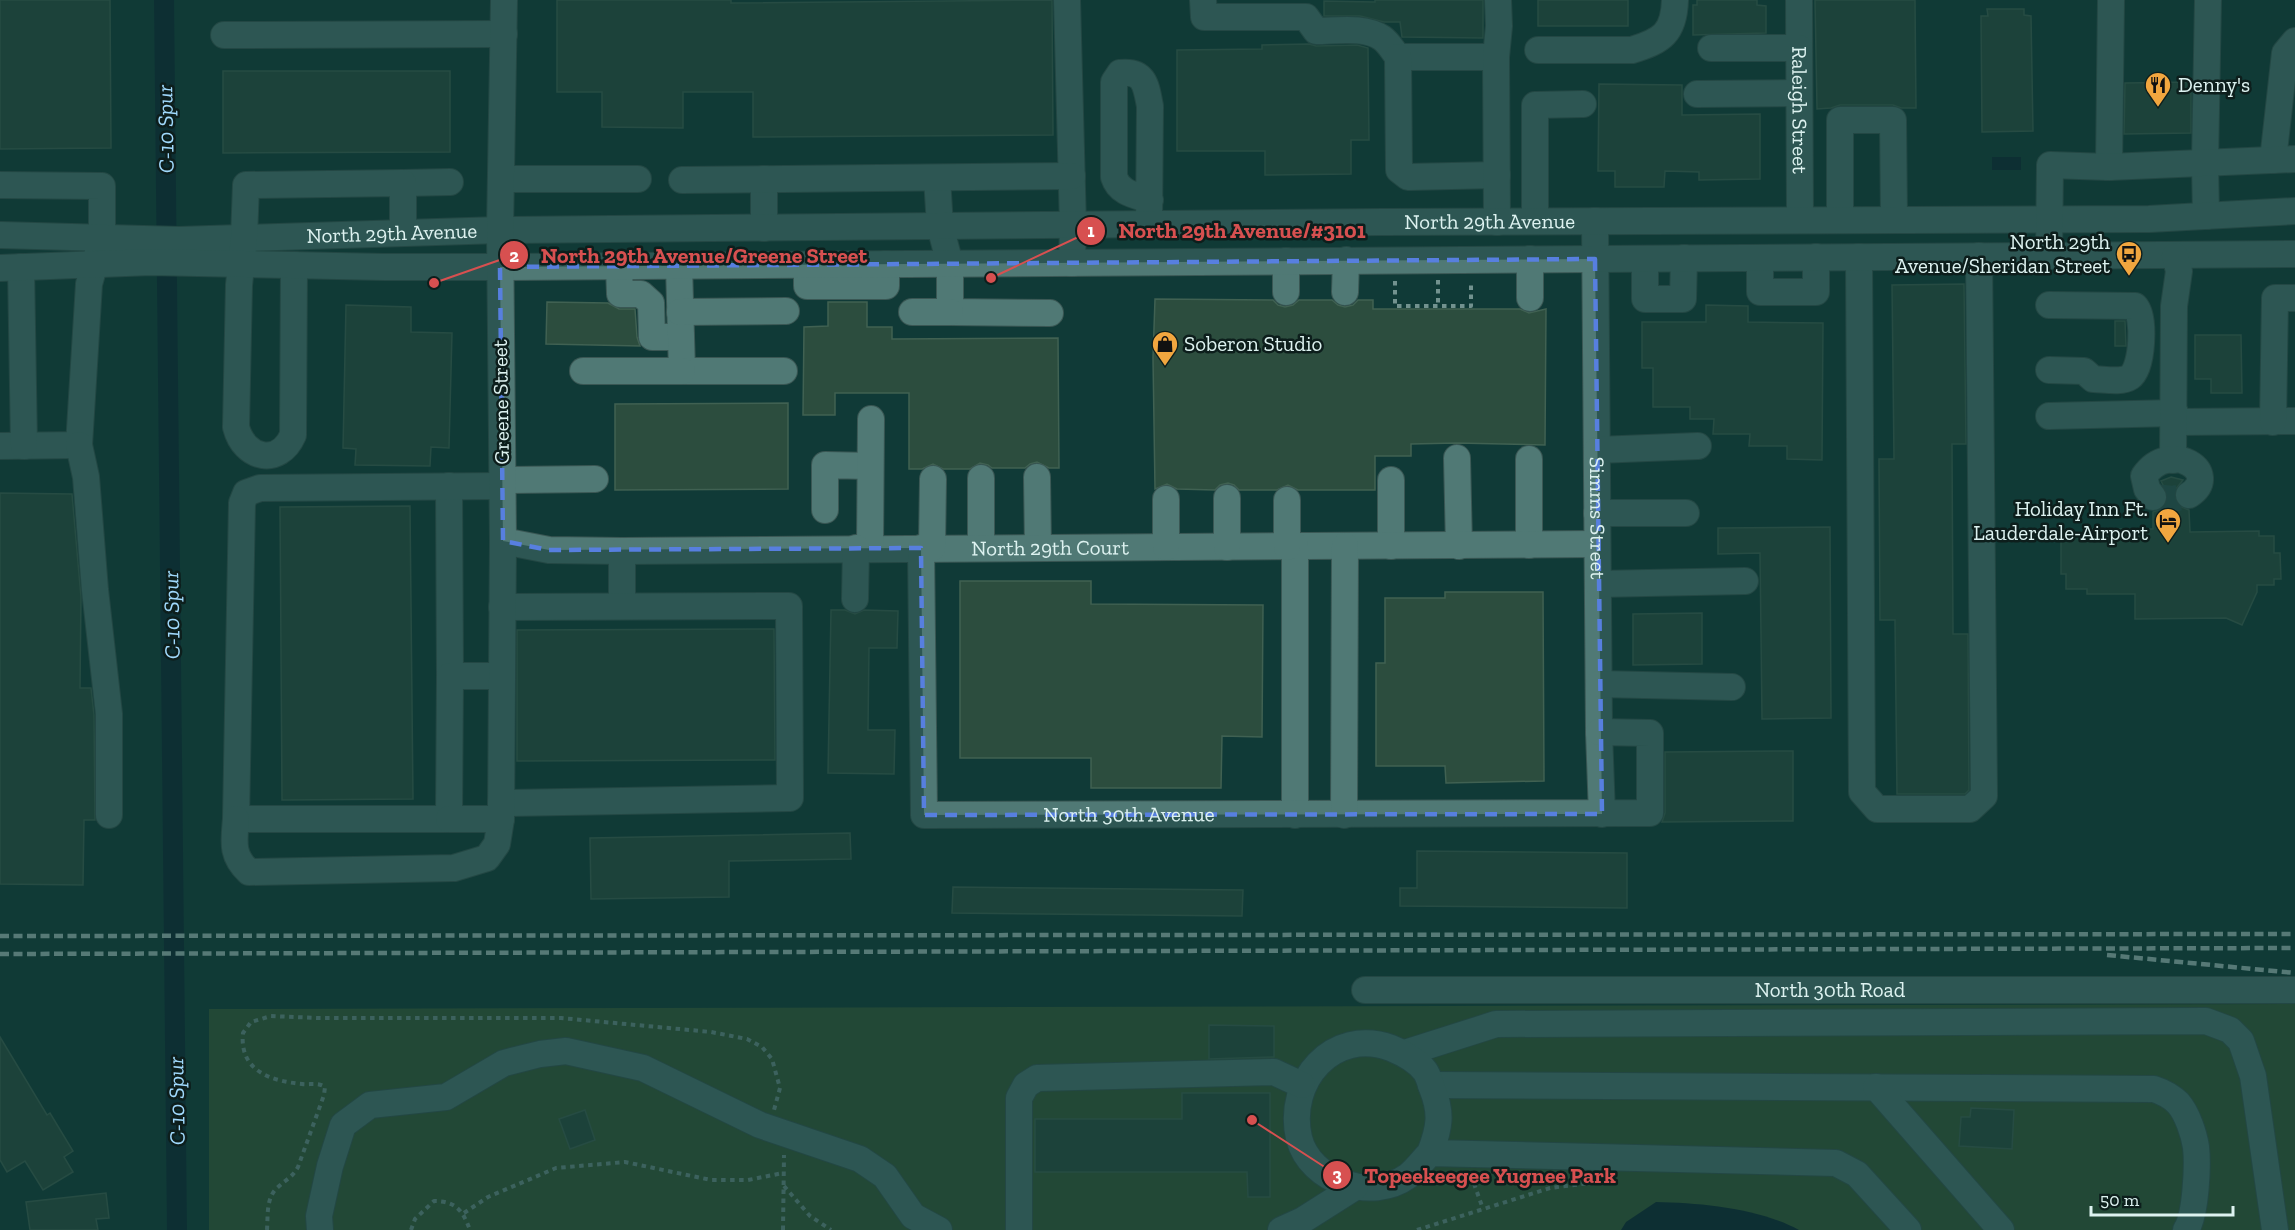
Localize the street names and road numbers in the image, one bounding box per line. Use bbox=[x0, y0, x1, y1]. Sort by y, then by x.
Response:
street label: Raleigh Street bbox=[1787, 46, 1813, 174]
street label: North 29th Avenue bbox=[1404, 208, 1575, 234]
street label: North 29th Avenue bbox=[306, 218, 478, 248]
street label: Greene Street bbox=[487, 339, 514, 465]
street label: Simms Street bbox=[1585, 457, 1611, 580]
street label: North 29th Court bbox=[971, 534, 1129, 560]
street label: North 30th Avenue bbox=[1043, 801, 1215, 827]
street label: North 30th Road bbox=[1755, 977, 1906, 1002]

